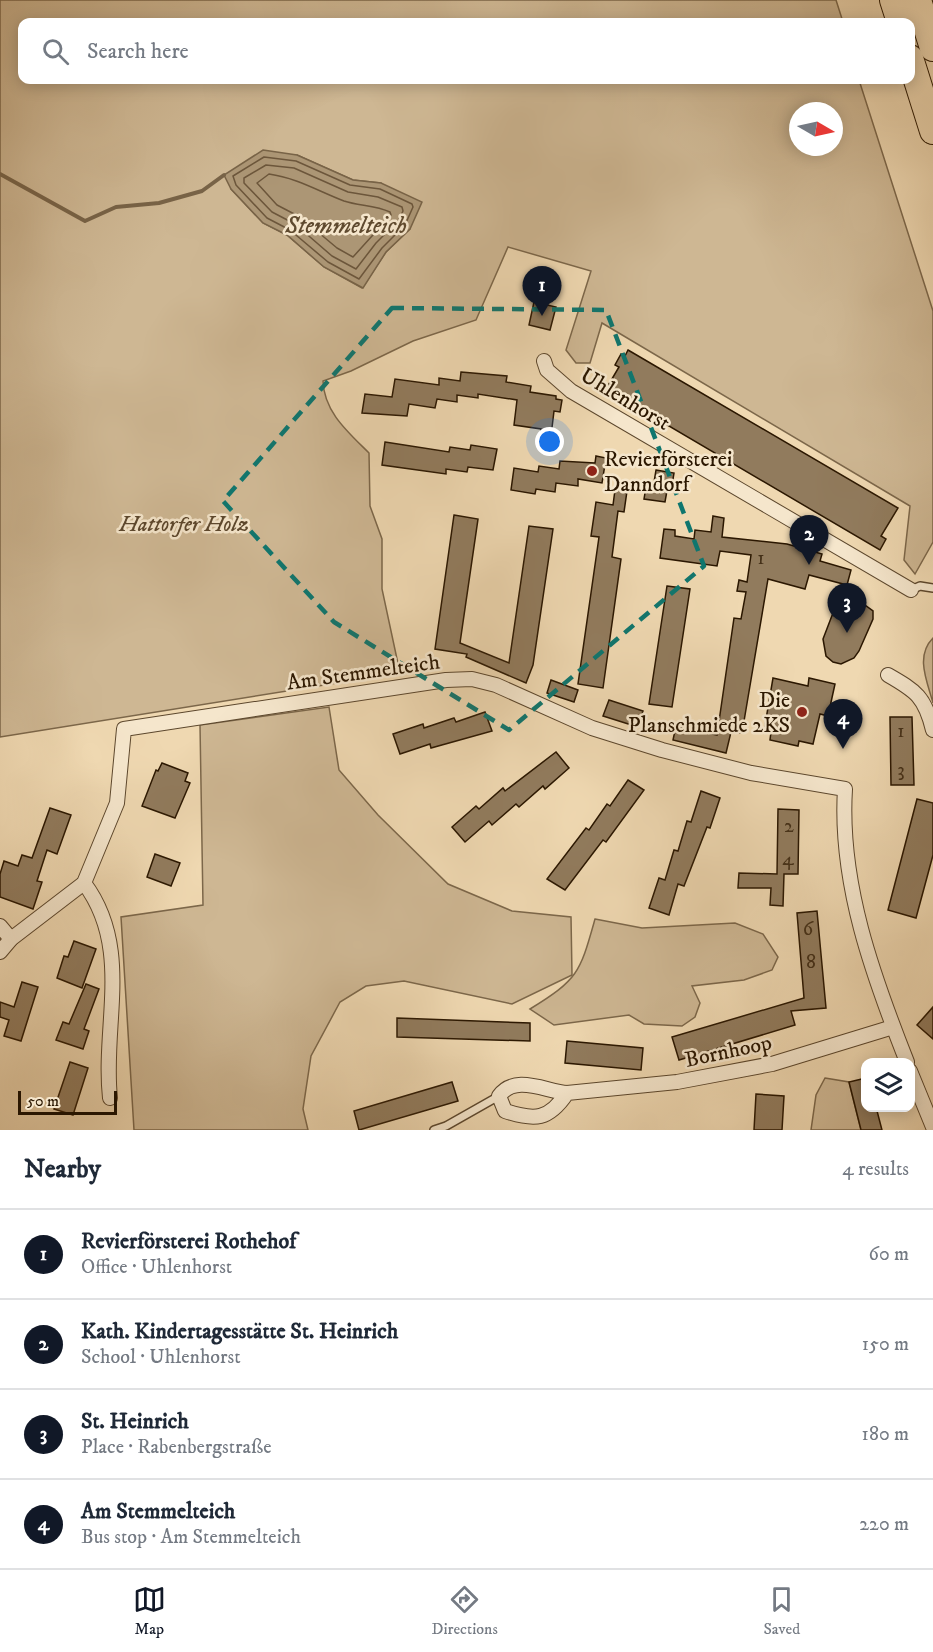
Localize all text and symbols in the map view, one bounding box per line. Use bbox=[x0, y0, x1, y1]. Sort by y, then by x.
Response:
search box bbox=[18, 18, 915, 84]
icon: search bbox=[39, 35, 72, 68]
text: Search here bbox=[87, 38, 189, 65]
north arrow bbox=[789, 102, 843, 156]
water label: Stemmelteich bbox=[284, 211, 407, 241]
pin: 1 bbox=[522, 266, 562, 316]
street label: Uhlenhorst bbox=[575, 362, 675, 437]
your location bbox=[535, 427, 564, 456]
place label: Revierförsterei Danndorf bbox=[604, 446, 732, 498]
marker: Revierförsterei Danndorf bbox=[585, 464, 599, 478]
park label: Hattorfer Holz bbox=[118, 511, 249, 538]
pin: 2 bbox=[790, 516, 828, 565]
house number: 1 bbox=[757, 546, 765, 571]
pin: 3 bbox=[828, 584, 866, 633]
street label: Am Stemmelteich bbox=[285, 648, 442, 697]
place label: Die Planschmiede 2KS bbox=[628, 687, 790, 739]
pin: 4 bbox=[824, 700, 862, 749]
marker: Die Planschmiede 2KS bbox=[795, 705, 809, 719]
house number: 1 bbox=[897, 719, 905, 744]
house number: 3 bbox=[897, 758, 905, 783]
house number: 2 bbox=[784, 814, 794, 839]
house number: 4 bbox=[782, 847, 794, 872]
house number: 6 bbox=[803, 917, 814, 942]
house number: 8 bbox=[806, 950, 816, 975]
street label: Bornhoop bbox=[682, 1029, 774, 1074]
map controls bbox=[861, 1058, 915, 1112]
button: layers bbox=[861, 1058, 915, 1112]
scale bar bbox=[18, 1088, 117, 1116]
text: 50 m bbox=[27, 1091, 59, 1111]
text: Nearby bbox=[24, 1153, 101, 1186]
text: 4 results bbox=[842, 1157, 909, 1182]
text: Revierförsterei Rothehof bbox=[81, 1228, 296, 1255]
text: 1 bbox=[40, 1242, 47, 1267]
text: 60 m bbox=[869, 1242, 909, 1267]
text: Office · Uhlenhorst bbox=[81, 1255, 232, 1280]
text: Kath. Kindertagesstätte St. Heinrich bbox=[81, 1318, 398, 1345]
text: 2 bbox=[39, 1332, 48, 1357]
text: 150 m bbox=[862, 1332, 909, 1357]
text: School · Uhlenhorst bbox=[81, 1345, 241, 1370]
text: St. Heinrich bbox=[81, 1408, 189, 1435]
text: 3 bbox=[40, 1422, 47, 1447]
text: 180 m bbox=[862, 1422, 909, 1447]
text: Place · Rabenbergstraße bbox=[81, 1435, 271, 1460]
text: Am Stemmelteich bbox=[81, 1498, 235, 1525]
text: 4 bbox=[38, 1512, 49, 1537]
text: 220 m bbox=[859, 1512, 909, 1537]
text: Bus stop · Am Stemmelteich bbox=[81, 1525, 301, 1550]
tab: Map bbox=[133, 1583, 166, 1639]
tab: Directions bbox=[431, 1583, 498, 1639]
tab: Saved bbox=[763, 1583, 800, 1639]

